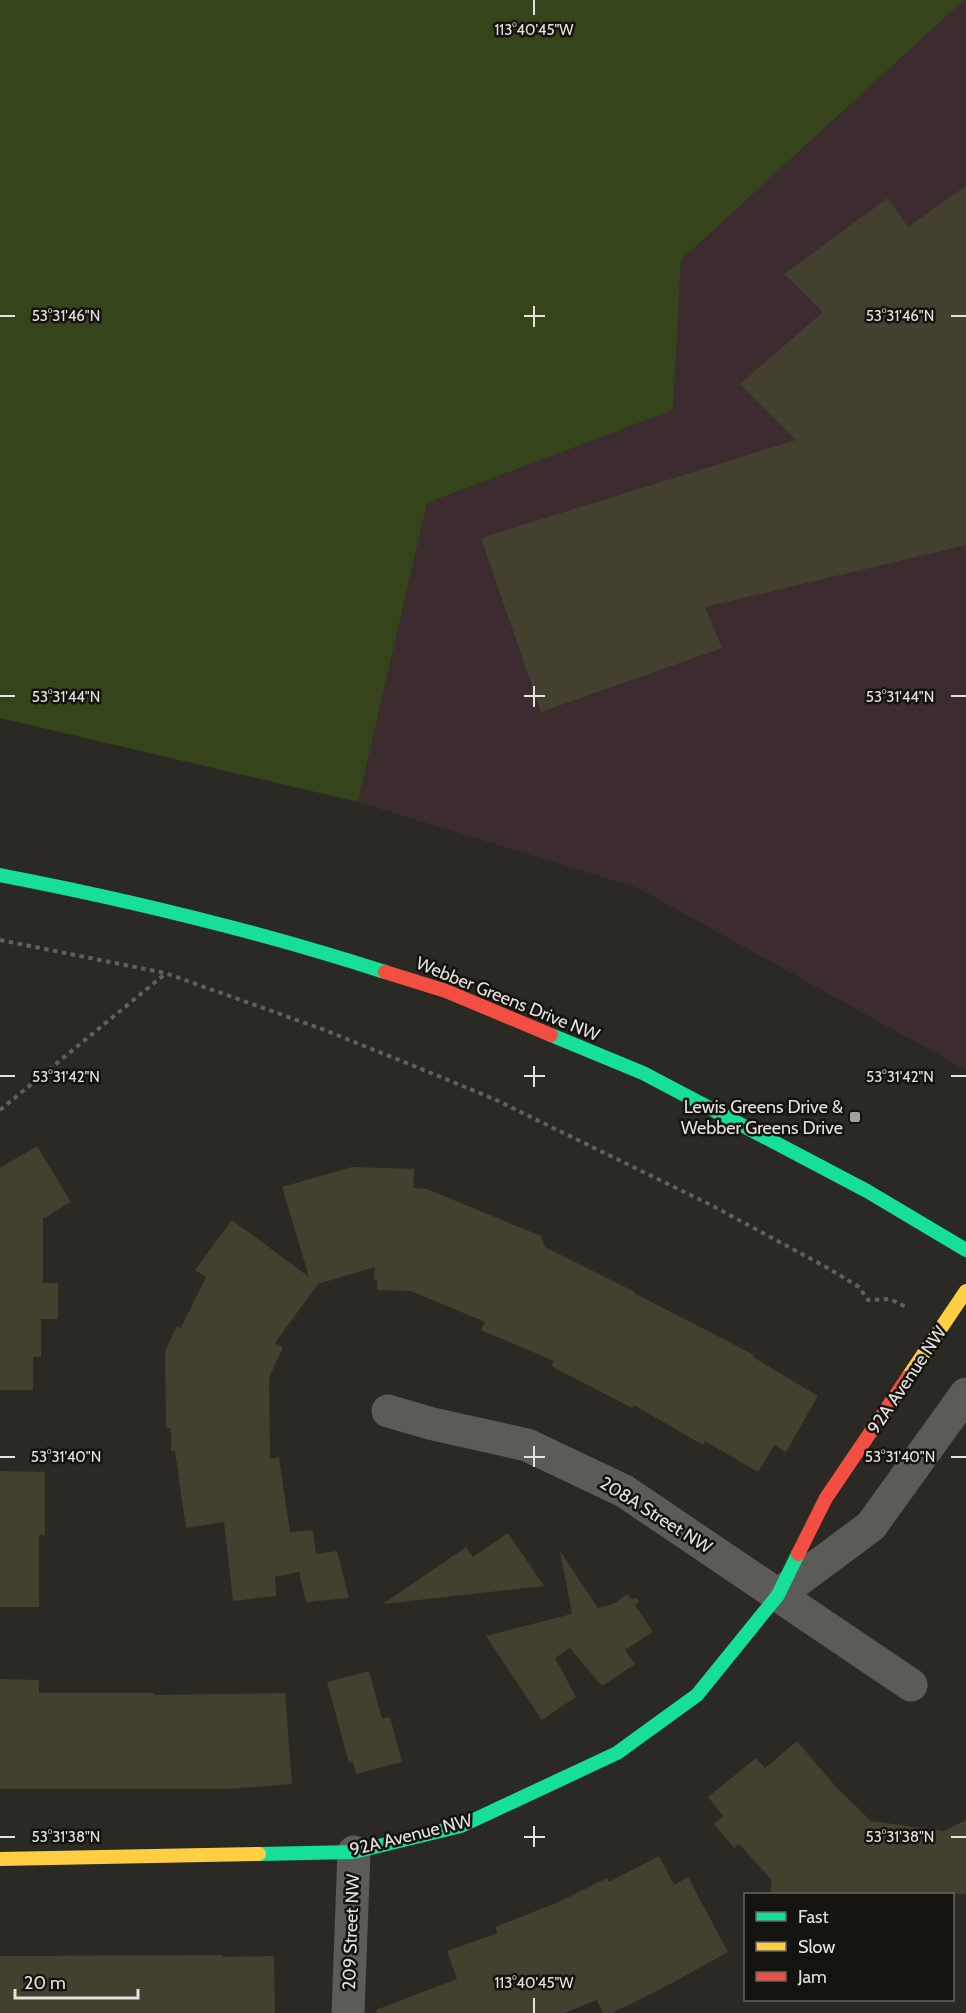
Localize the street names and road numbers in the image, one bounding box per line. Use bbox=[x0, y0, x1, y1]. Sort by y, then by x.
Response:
street label: Webber Greens Drive NW bbox=[413, 952, 603, 1046]
street label: 92A Avenue NW bbox=[863, 1322, 951, 1438]
street label: 208A Street NW bbox=[596, 1472, 716, 1558]
street label: 92A Avenue NW bbox=[347, 1809, 475, 1861]
street label: 209 Street NW bbox=[338, 1874, 364, 1990]

